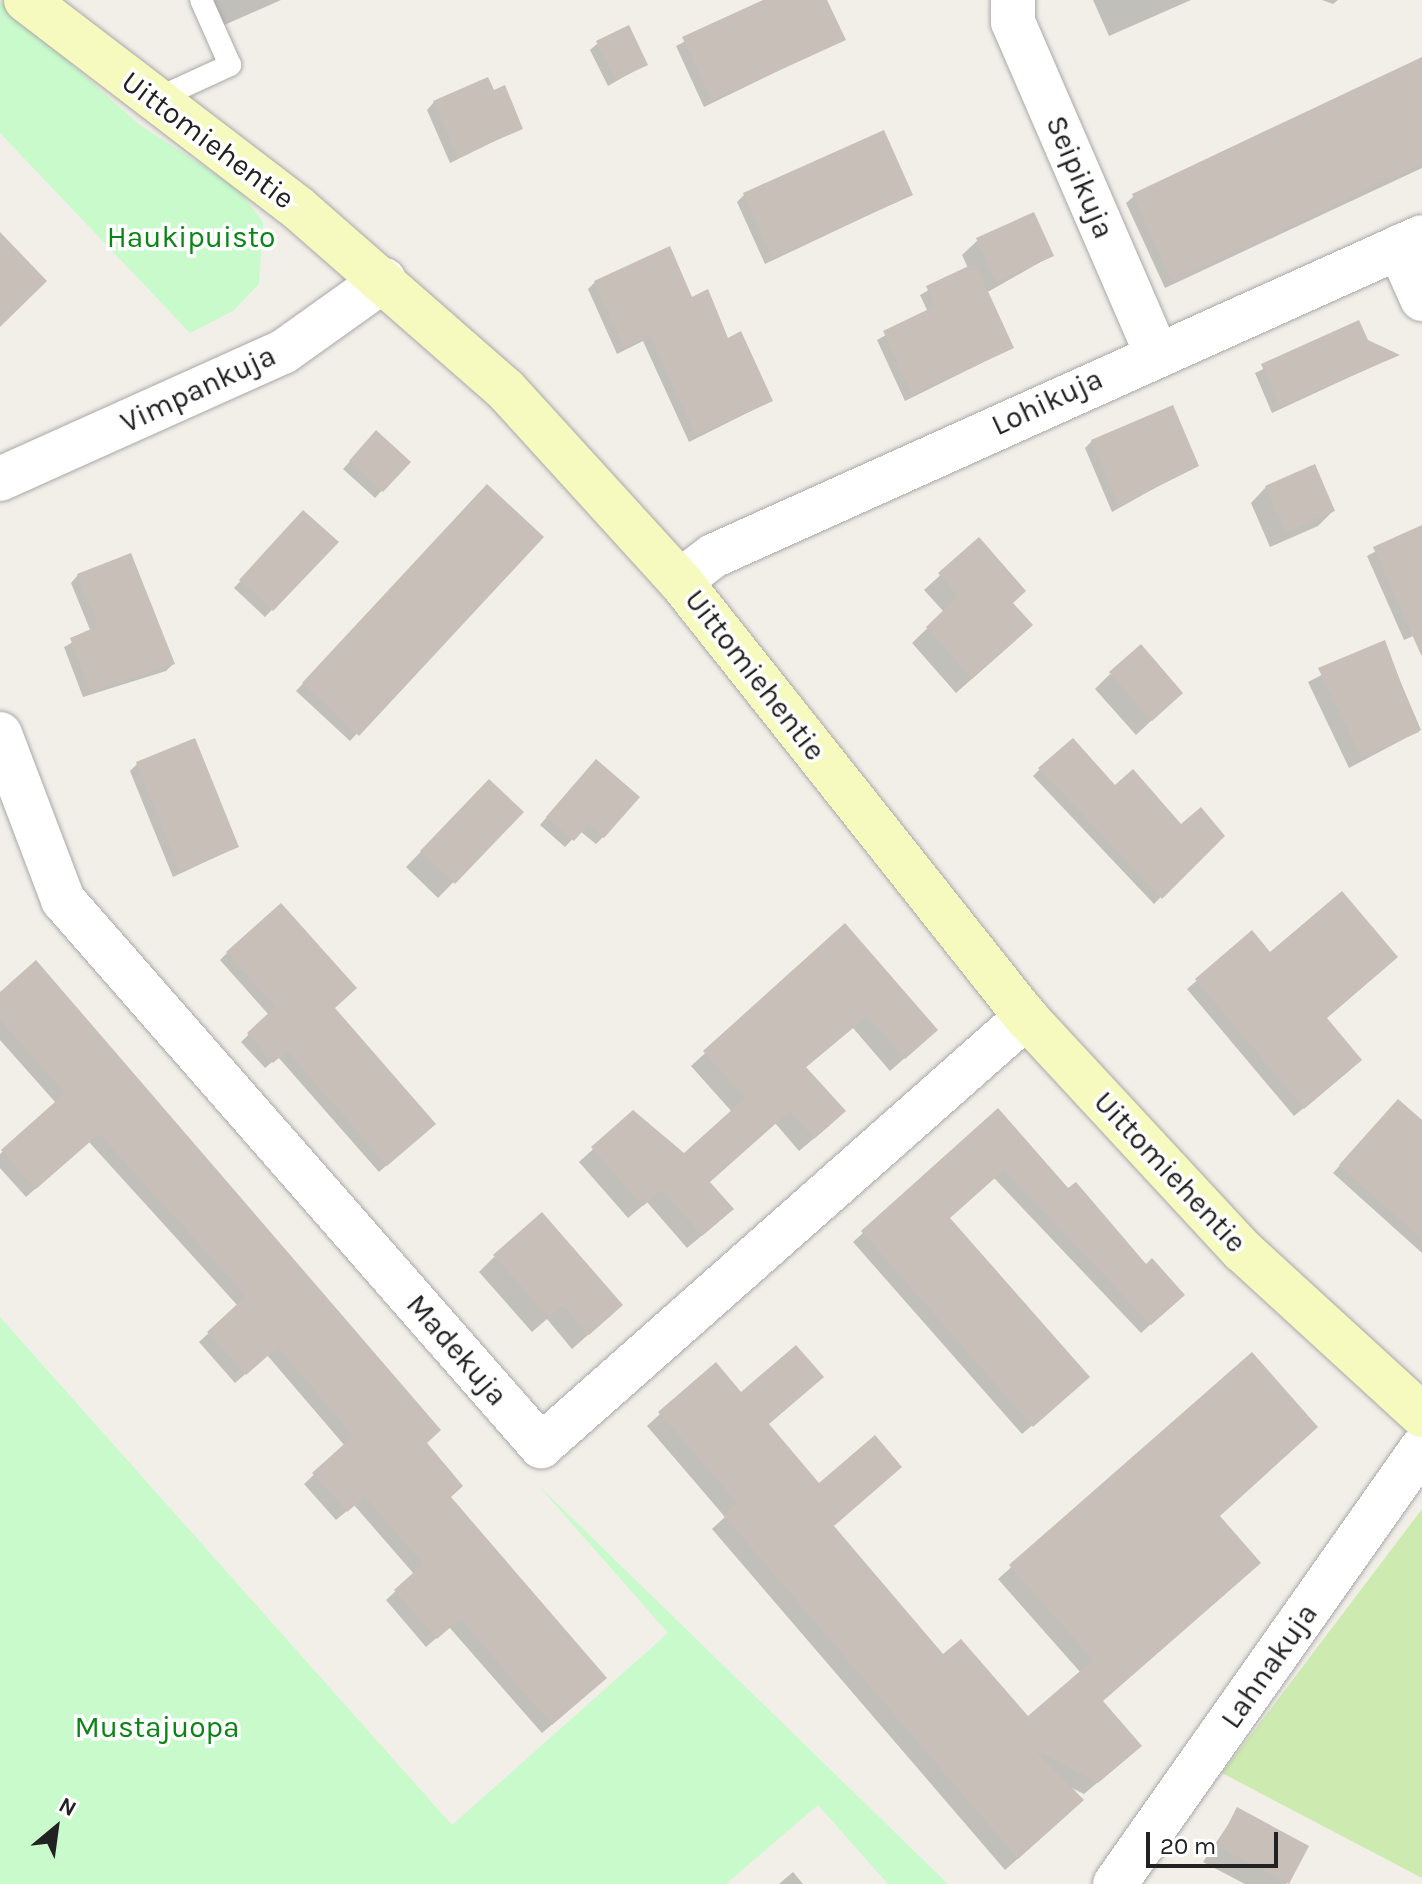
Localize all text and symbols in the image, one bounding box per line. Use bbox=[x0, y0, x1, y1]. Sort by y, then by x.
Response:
street label: Uittomiehentie bbox=[114, 63, 302, 217]
street label: Seipikuja bbox=[1038, 110, 1122, 244]
park label: Haukipuisto bbox=[107, 219, 275, 255]
street label: Vimpankuja bbox=[115, 337, 281, 441]
street label: Lohikuja bbox=[986, 361, 1108, 443]
street label: Uittomiehentie bbox=[677, 582, 833, 768]
street label: Uittomiehentie bbox=[1086, 1084, 1254, 1260]
street label: Madekuja bbox=[399, 1287, 515, 1413]
street label: Lahnakuja bbox=[1213, 1597, 1325, 1735]
park label: Mustajuopa bbox=[74, 1709, 240, 1745]
north arrow bbox=[16, 1788, 96, 1868]
text: N bbox=[54, 1792, 81, 1822]
scale bar bbox=[1150, 1816, 1282, 1866]
text: 20 m bbox=[1160, 1832, 1216, 1860]

